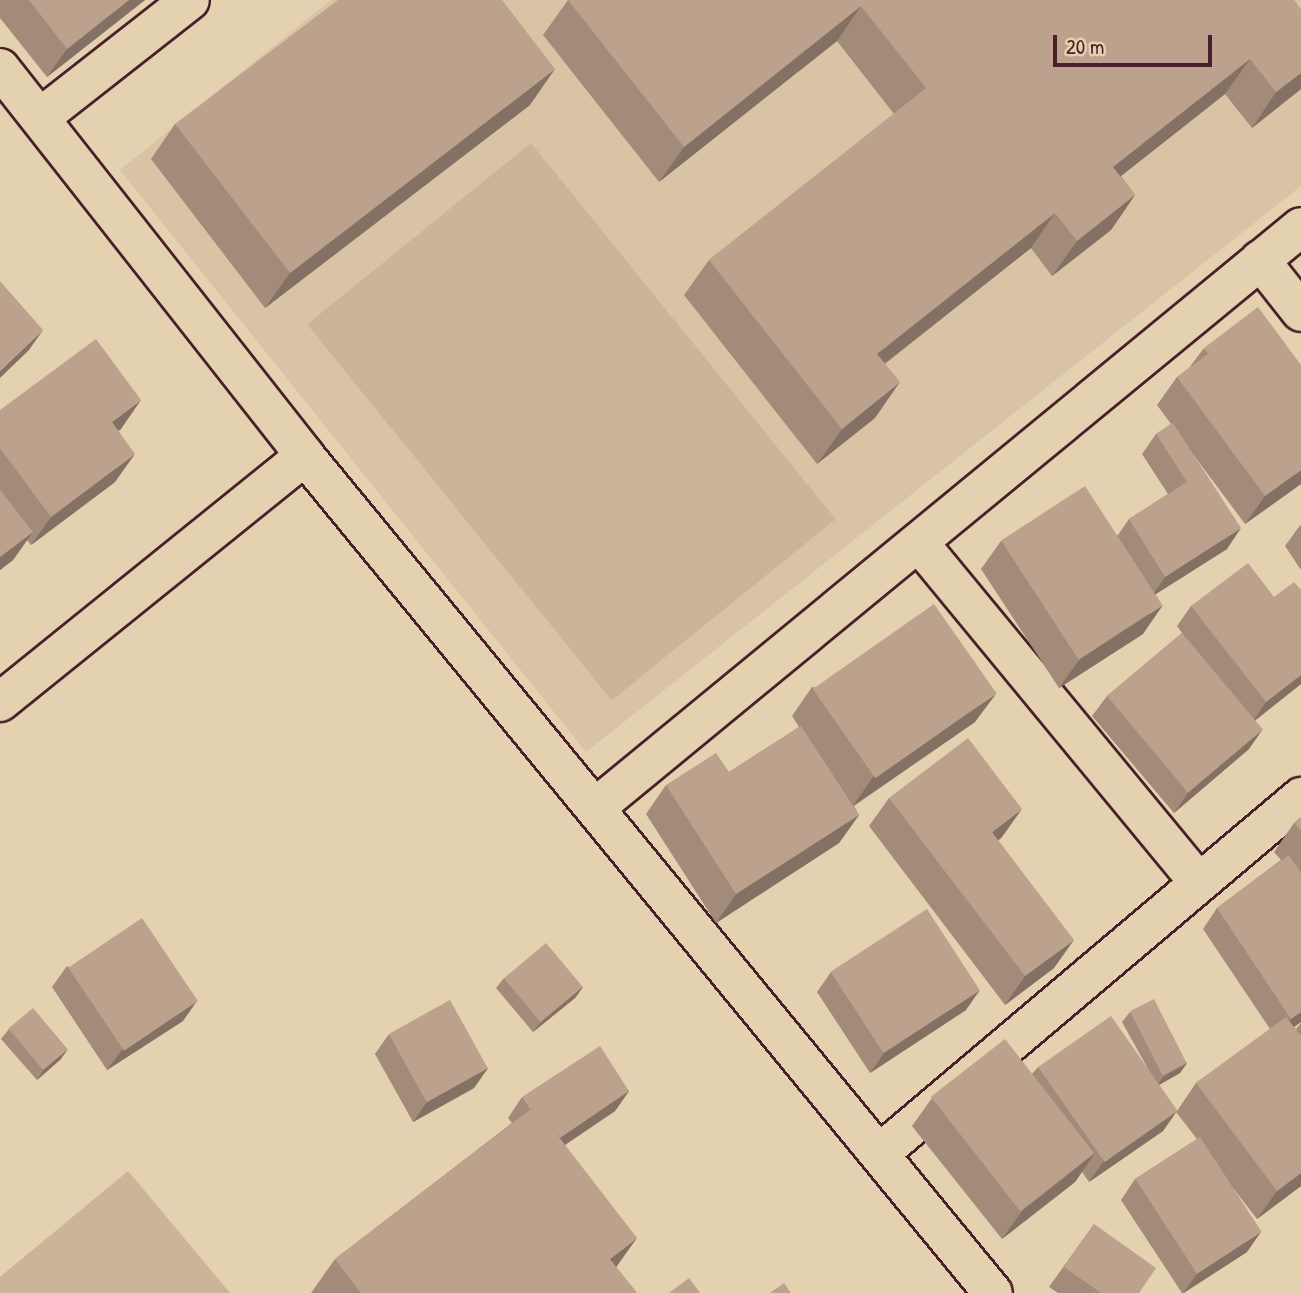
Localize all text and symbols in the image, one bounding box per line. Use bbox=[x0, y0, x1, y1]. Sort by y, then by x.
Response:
scale bar bbox=[1056, 21, 1215, 65]
text: 20 m bbox=[1066, 32, 1104, 61]

